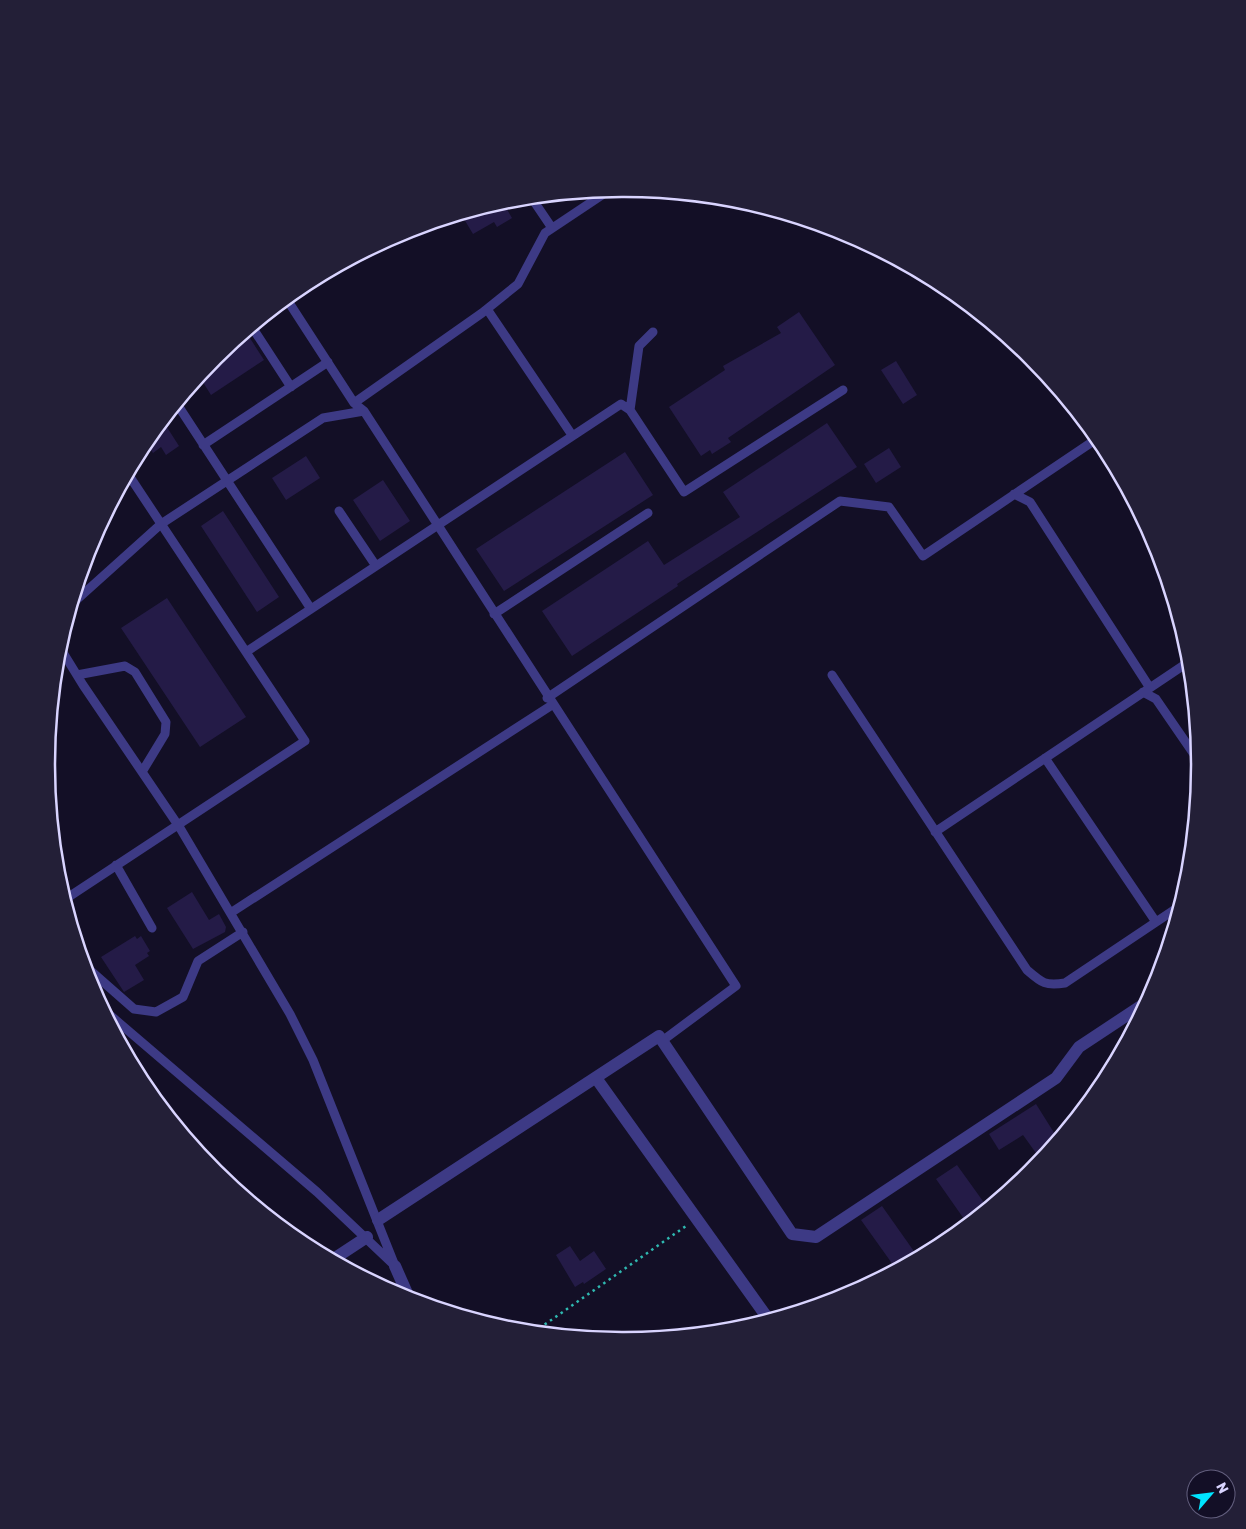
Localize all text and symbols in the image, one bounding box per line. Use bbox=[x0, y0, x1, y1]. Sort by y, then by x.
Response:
north arrow bbox=[1186, 1469, 1236, 1519]
text: N bbox=[1212, 1480, 1232, 1497]

